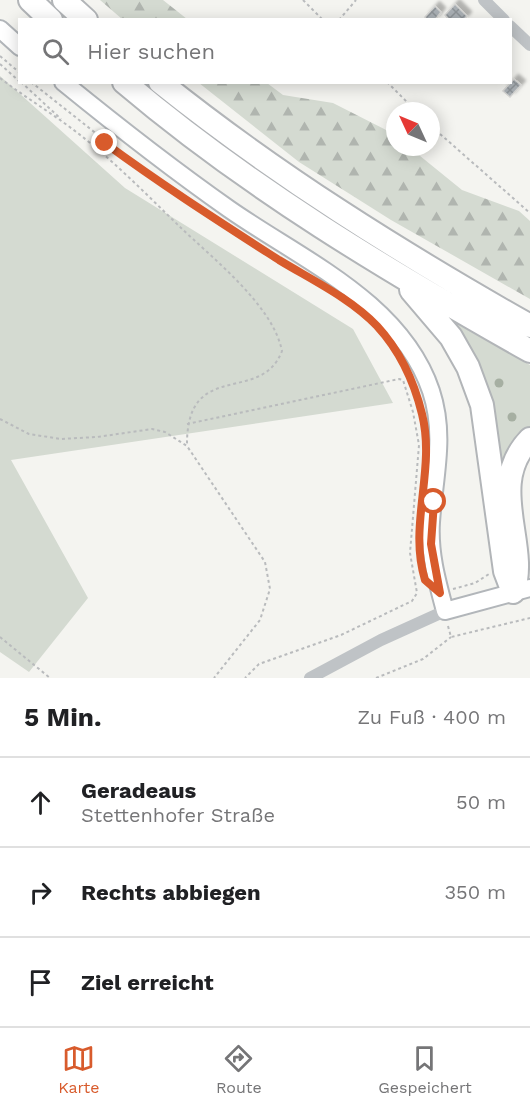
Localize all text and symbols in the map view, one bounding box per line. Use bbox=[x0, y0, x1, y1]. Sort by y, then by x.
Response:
search box bbox=[18, 18, 512, 84]
icon: search bbox=[39, 35, 72, 68]
text: Hier suchen bbox=[87, 39, 215, 64]
north arrow bbox=[386, 102, 440, 156]
route end bbox=[91, 129, 117, 155]
route start bbox=[420, 488, 446, 514]
text: 5 Min. bbox=[24, 702, 101, 732]
text: Zu Fuß · 400 m bbox=[357, 705, 506, 729]
text: Geradeaus bbox=[81, 778, 196, 803]
icon: ahead bbox=[24, 786, 57, 819]
text: 50 m bbox=[456, 790, 506, 814]
text: Stettenhofer Straße bbox=[81, 803, 275, 827]
icon: right bbox=[24, 876, 57, 909]
text: Rechts abbiegen bbox=[81, 880, 261, 905]
text: 350 m bbox=[444, 880, 506, 904]
icon: arrive bbox=[24, 966, 57, 999]
text: Ziel erreicht bbox=[81, 970, 214, 995]
tab: Karte bbox=[58, 1042, 100, 1097]
tab: Route bbox=[216, 1042, 262, 1097]
tab: Gespeichert bbox=[378, 1042, 472, 1097]

